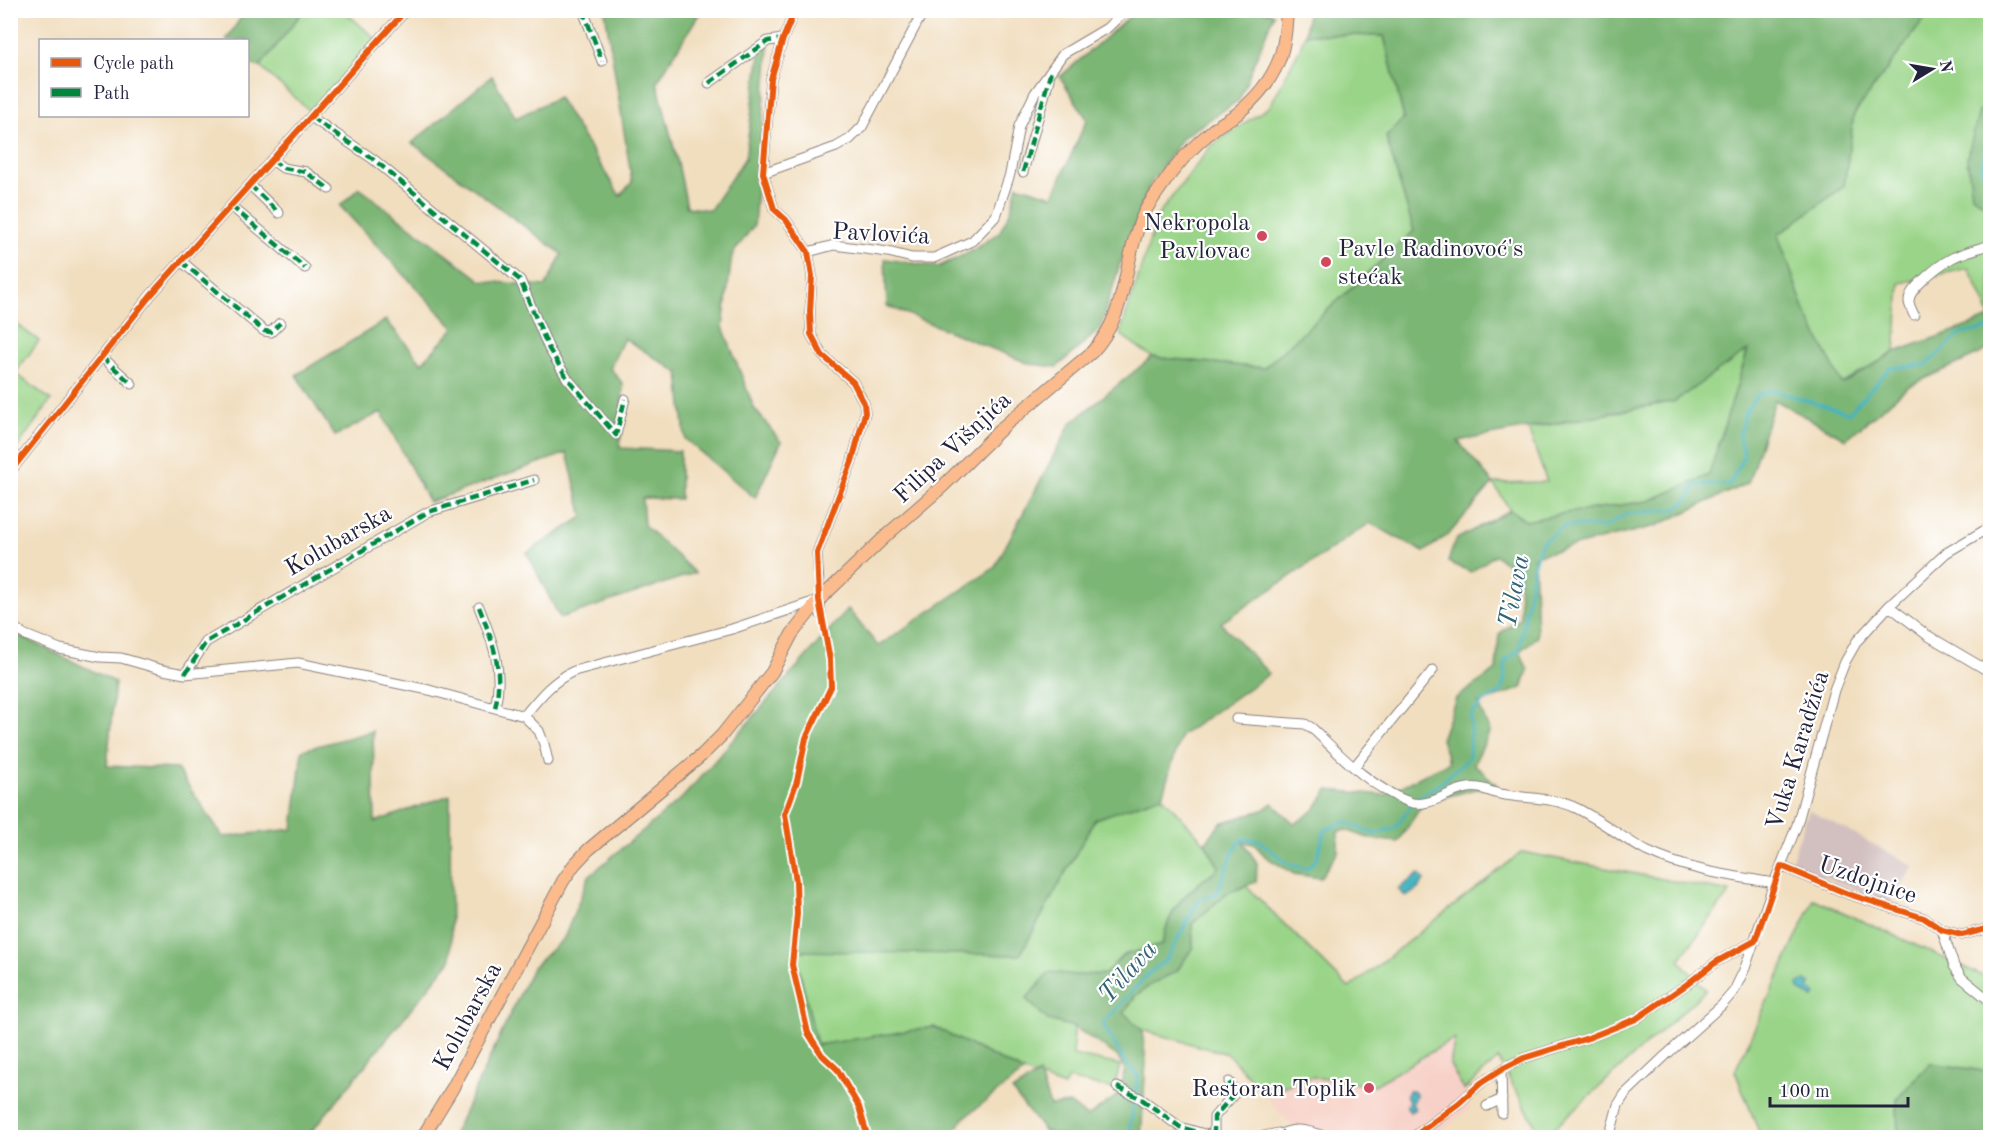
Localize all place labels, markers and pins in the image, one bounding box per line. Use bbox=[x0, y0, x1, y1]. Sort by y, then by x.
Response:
place label: Nekropola Pavlovac bbox=[1144, 212, 1250, 264]
marker: Nekropola Pavlovac bbox=[1255, 229, 1269, 243]
place label: Pavle Radinovoć's stećak bbox=[1338, 238, 1523, 290]
marker: Pavle Radinovoć's stećak bbox=[1319, 255, 1333, 269]
place label: Restoran Toplik bbox=[1191, 1078, 1357, 1102]
marker: Restoran Toplik bbox=[1362, 1081, 1376, 1095]

